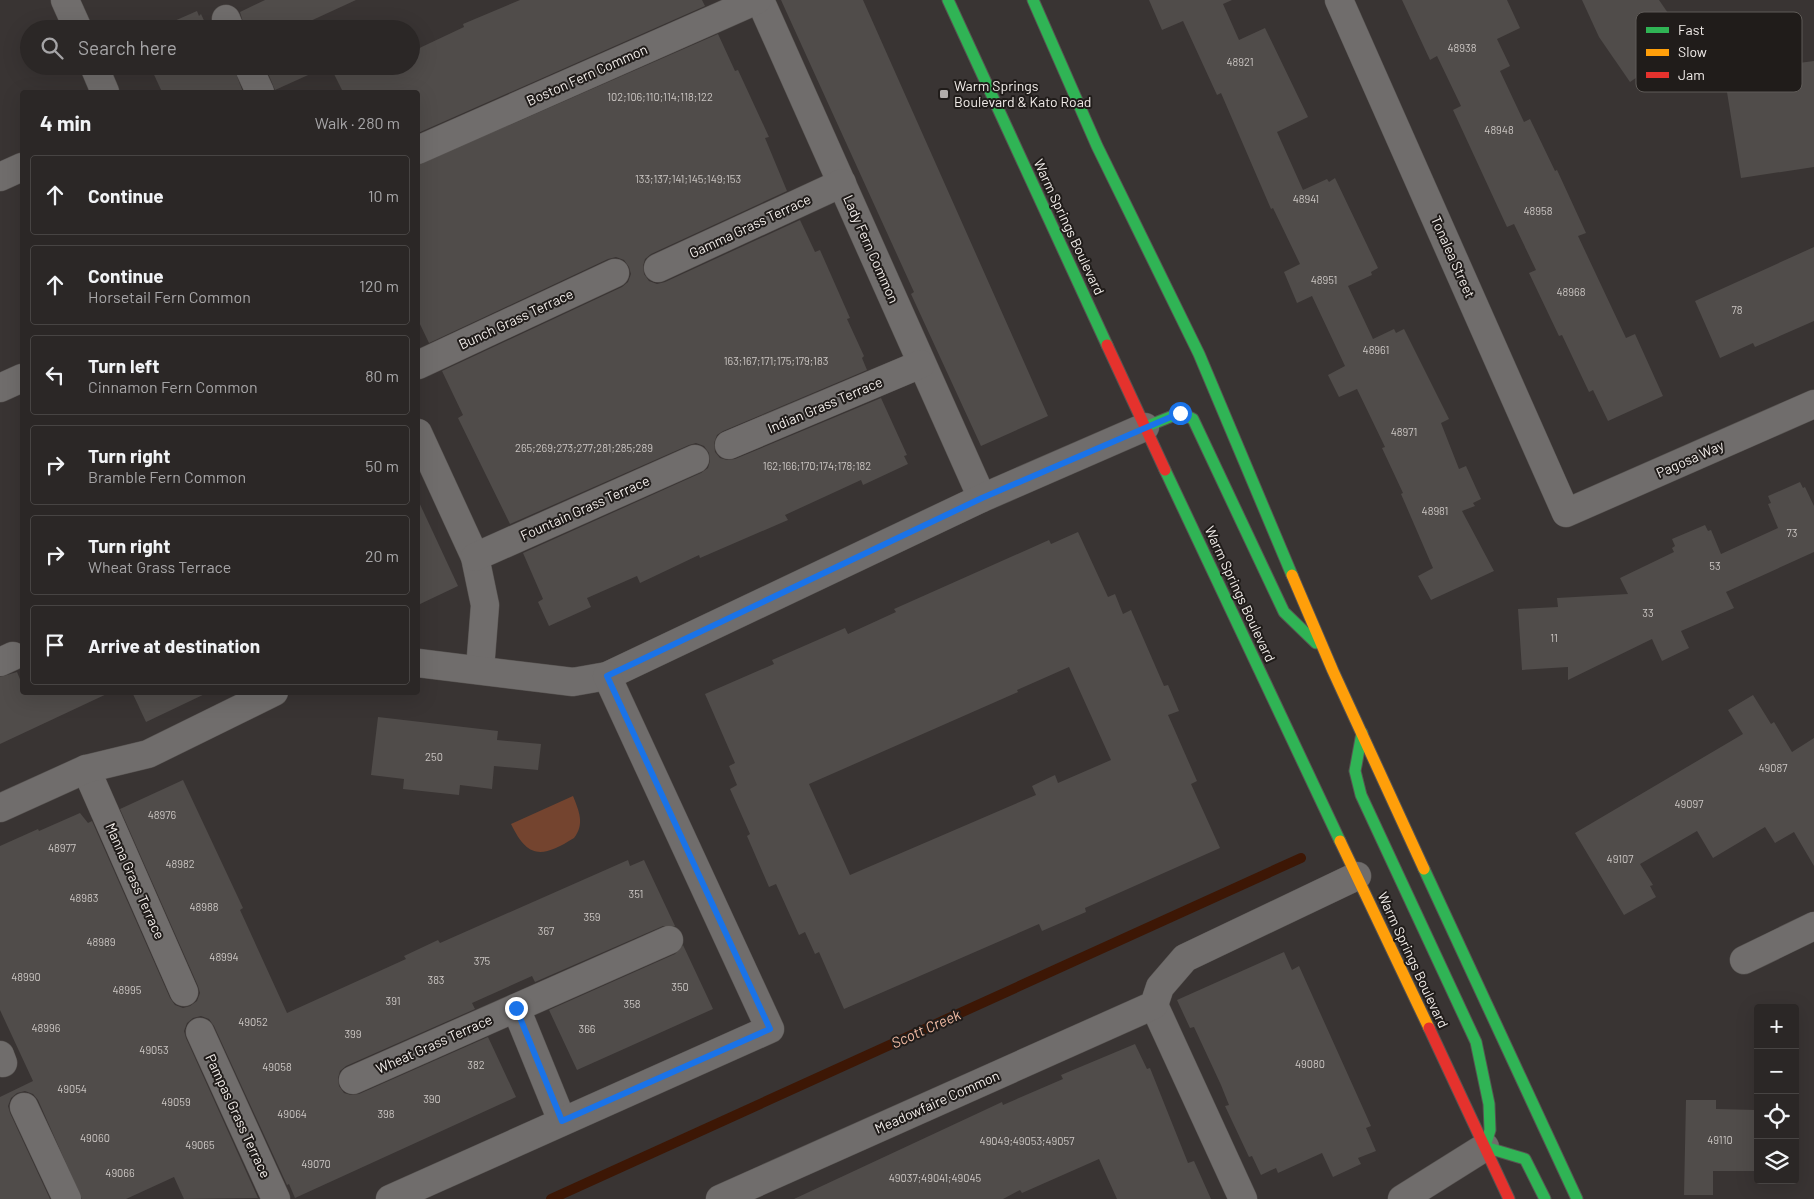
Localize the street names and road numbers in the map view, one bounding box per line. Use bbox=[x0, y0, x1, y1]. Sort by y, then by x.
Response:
street label: Boston Fern Common bbox=[524, 40, 650, 109]
street label: Warm Springs Boulevard bbox=[1030, 156, 1108, 297]
street label: Gamma Grass Terrace bbox=[686, 190, 813, 261]
street label: Lady Fern Common bbox=[840, 192, 903, 306]
street label: Tonalea Street bbox=[1428, 213, 1479, 300]
street label: Bunch Grass Terrace bbox=[456, 285, 576, 353]
street label: Indian Grass Terrace bbox=[765, 373, 885, 436]
street label: Pagosa Way bbox=[1653, 436, 1727, 481]
street label: Fountain Grass Terrace bbox=[518, 471, 652, 544]
street label: Warm Springs Boulevard bbox=[1201, 523, 1279, 664]
street label: Manna Grass Terrace bbox=[102, 820, 169, 942]
street label: Warm Springs Boulevard bbox=[1374, 889, 1452, 1030]
street label: Wheat Grass Terrace bbox=[373, 1010, 495, 1077]
street label: Pampas Grass Terrace bbox=[202, 1051, 275, 1180]
street label: Meadowfaire Common bbox=[872, 1066, 1002, 1137]

